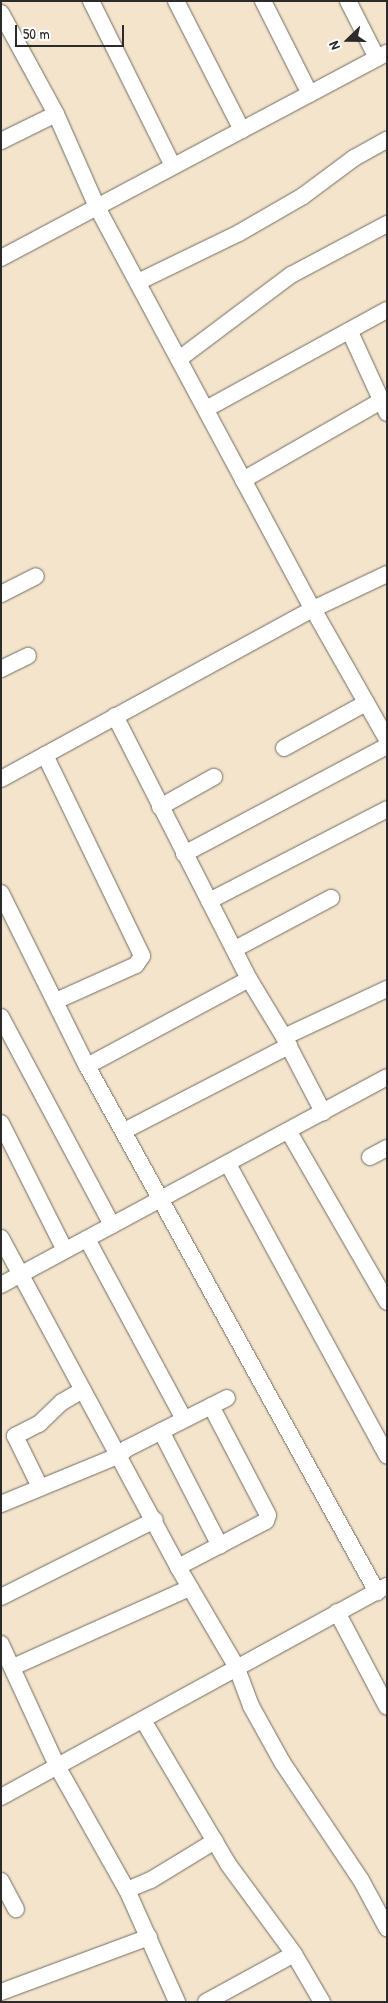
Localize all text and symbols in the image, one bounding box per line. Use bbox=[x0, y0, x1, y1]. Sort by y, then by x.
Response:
scale bar bbox=[18, 15, 126, 47]
north arrow bbox=[323, 15, 373, 65]
text: 50 m bbox=[23, 23, 50, 44]
text: N bbox=[323, 39, 344, 53]

